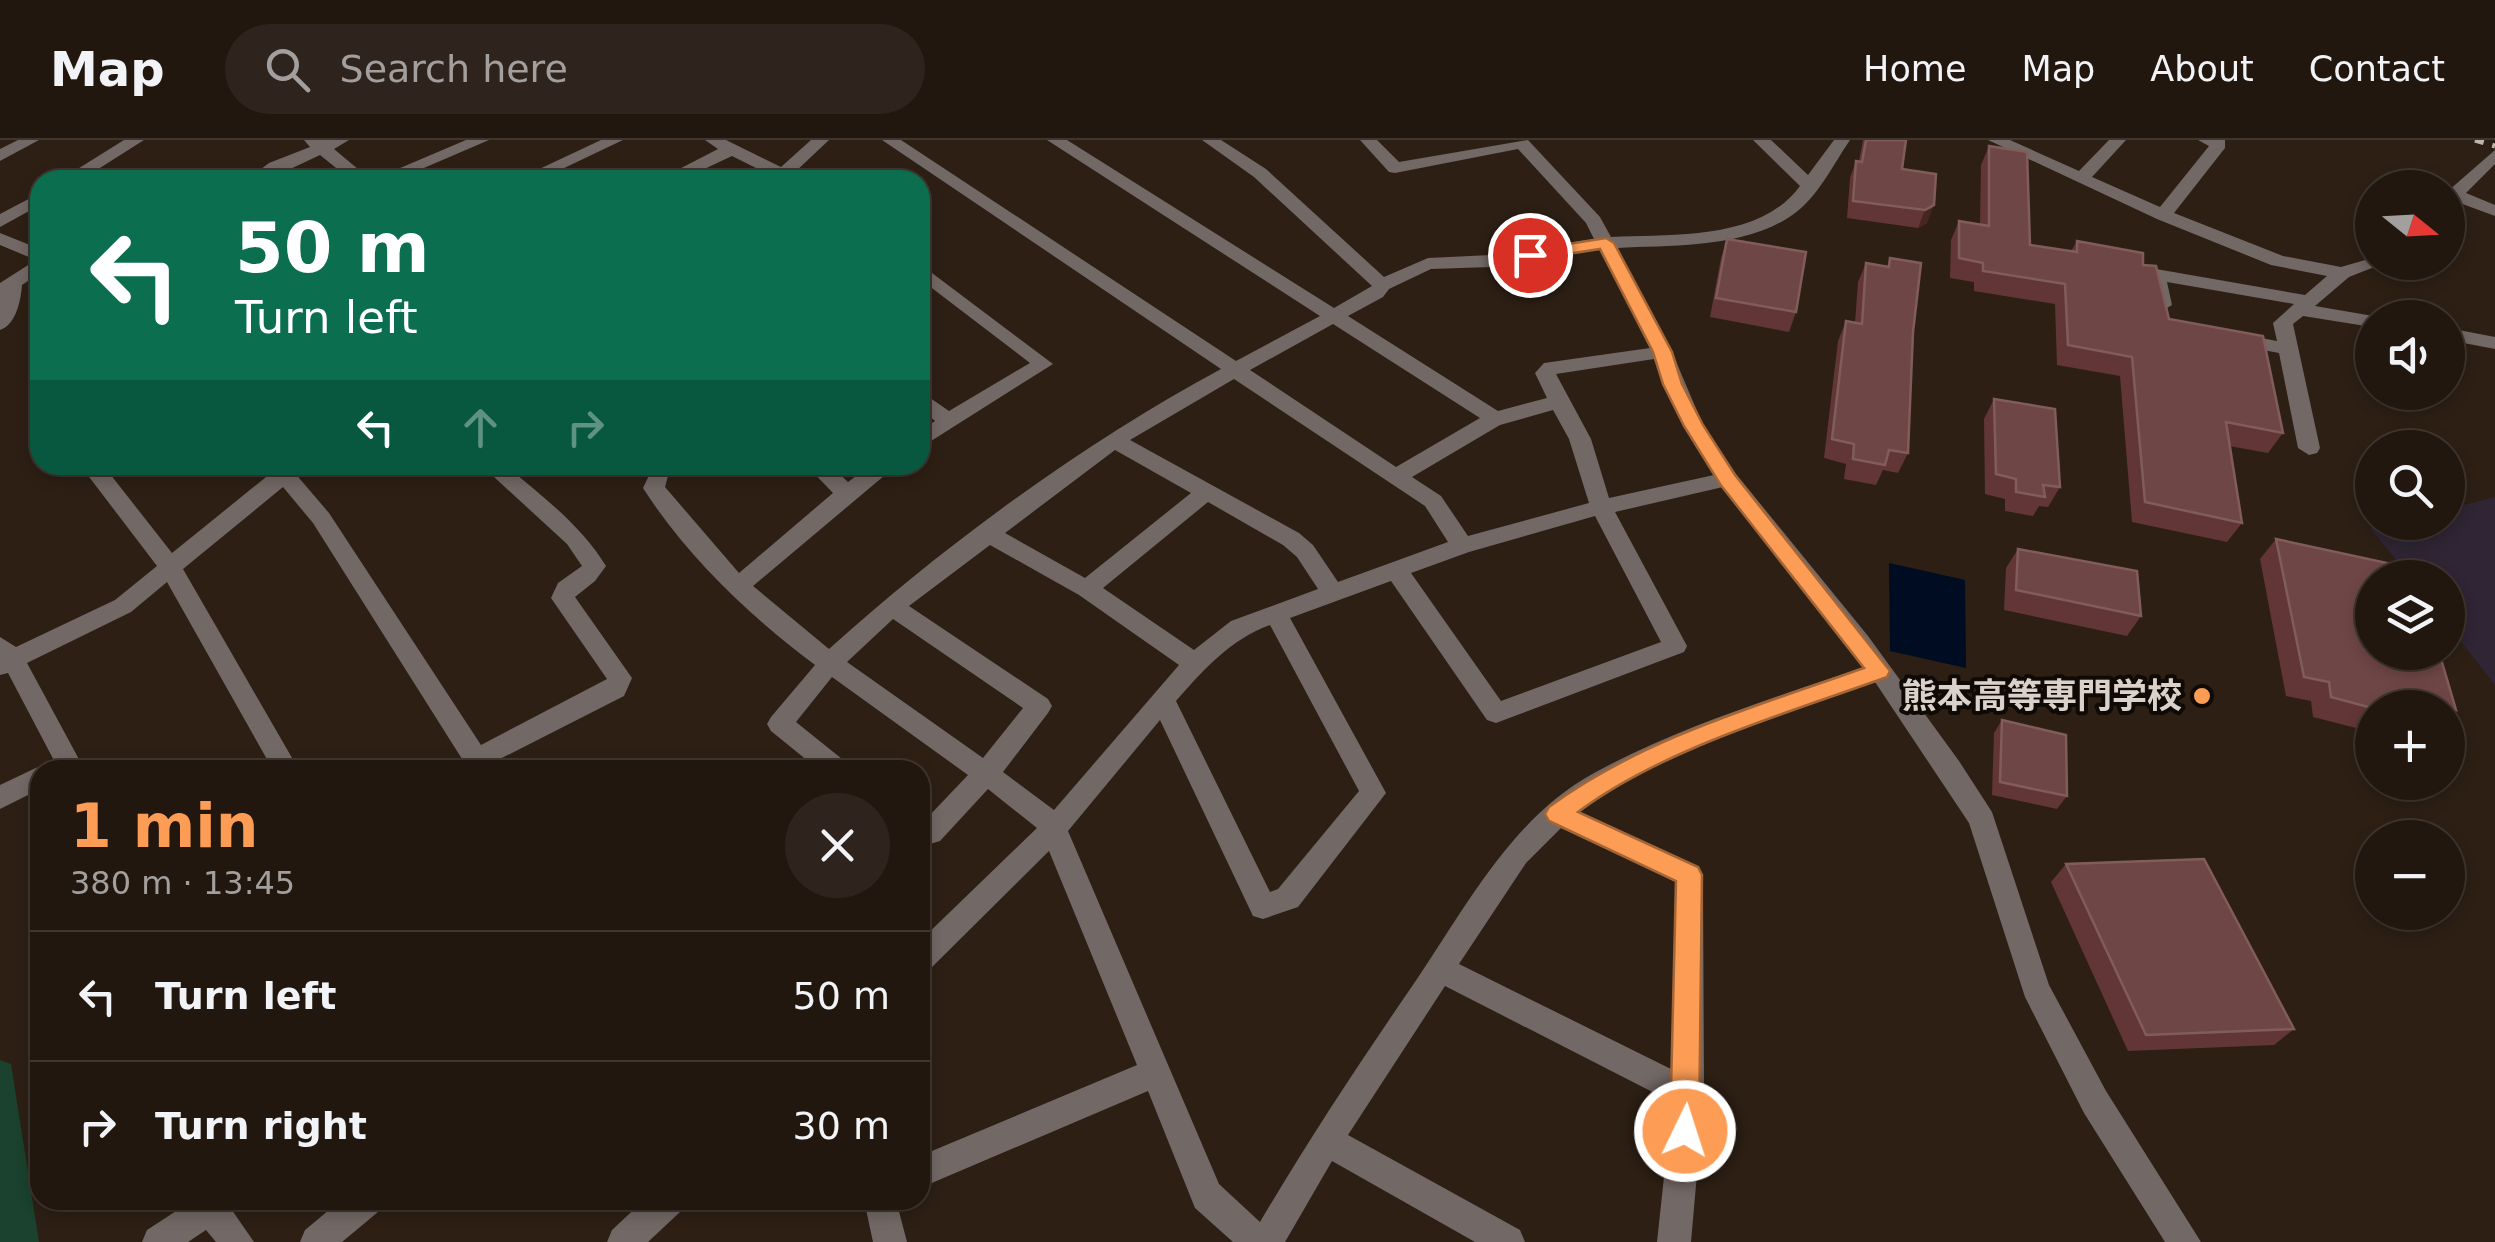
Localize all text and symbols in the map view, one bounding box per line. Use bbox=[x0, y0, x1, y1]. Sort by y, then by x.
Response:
search box bbox=[225, 24, 925, 114]
text: Map bbox=[50, 41, 165, 97]
icon: search bbox=[260, 42, 315, 97]
text: Search here bbox=[340, 47, 568, 91]
text: Home bbox=[1863, 49, 1966, 89]
text: Map bbox=[2021, 49, 2095, 89]
text: About bbox=[2150, 49, 2254, 89]
text: Contact bbox=[2309, 49, 2445, 89]
north arrow bbox=[2355, 170, 2465, 280]
map controls bbox=[2355, 170, 2465, 930]
text: 50 m bbox=[235, 207, 430, 289]
icon: left bbox=[70, 210, 200, 340]
pin bbox=[1488, 213, 1573, 298]
icon: arrive bbox=[1503, 228, 1558, 283]
text: Turn left bbox=[235, 291, 418, 344]
button: sound bbox=[2355, 300, 2465, 410]
icon: left bbox=[348, 400, 403, 455]
icon: ahead bbox=[453, 400, 508, 455]
icon: right bbox=[558, 400, 613, 455]
button: search bbox=[2355, 430, 2465, 540]
button: layers bbox=[2355, 560, 2465, 670]
place label: 熊本高等専門学校 bbox=[1902, 676, 2182, 716]
marker: 熊本高等専門学校 bbox=[2191, 685, 2213, 707]
button: + bbox=[2355, 690, 2465, 800]
text: 1 min bbox=[70, 791, 258, 861]
button: close bbox=[785, 793, 890, 898]
button: − bbox=[2355, 820, 2465, 930]
text: 380 m · 13:45 bbox=[70, 864, 295, 902]
icon: left bbox=[70, 969, 125, 1024]
text: Turn left bbox=[155, 974, 336, 1018]
text: 50 m bbox=[793, 974, 890, 1018]
position arrow bbox=[1633, 1079, 1737, 1183]
icon: right bbox=[70, 1099, 125, 1154]
text: Turn right bbox=[155, 1104, 367, 1148]
text: 30 m bbox=[793, 1104, 890, 1148]

